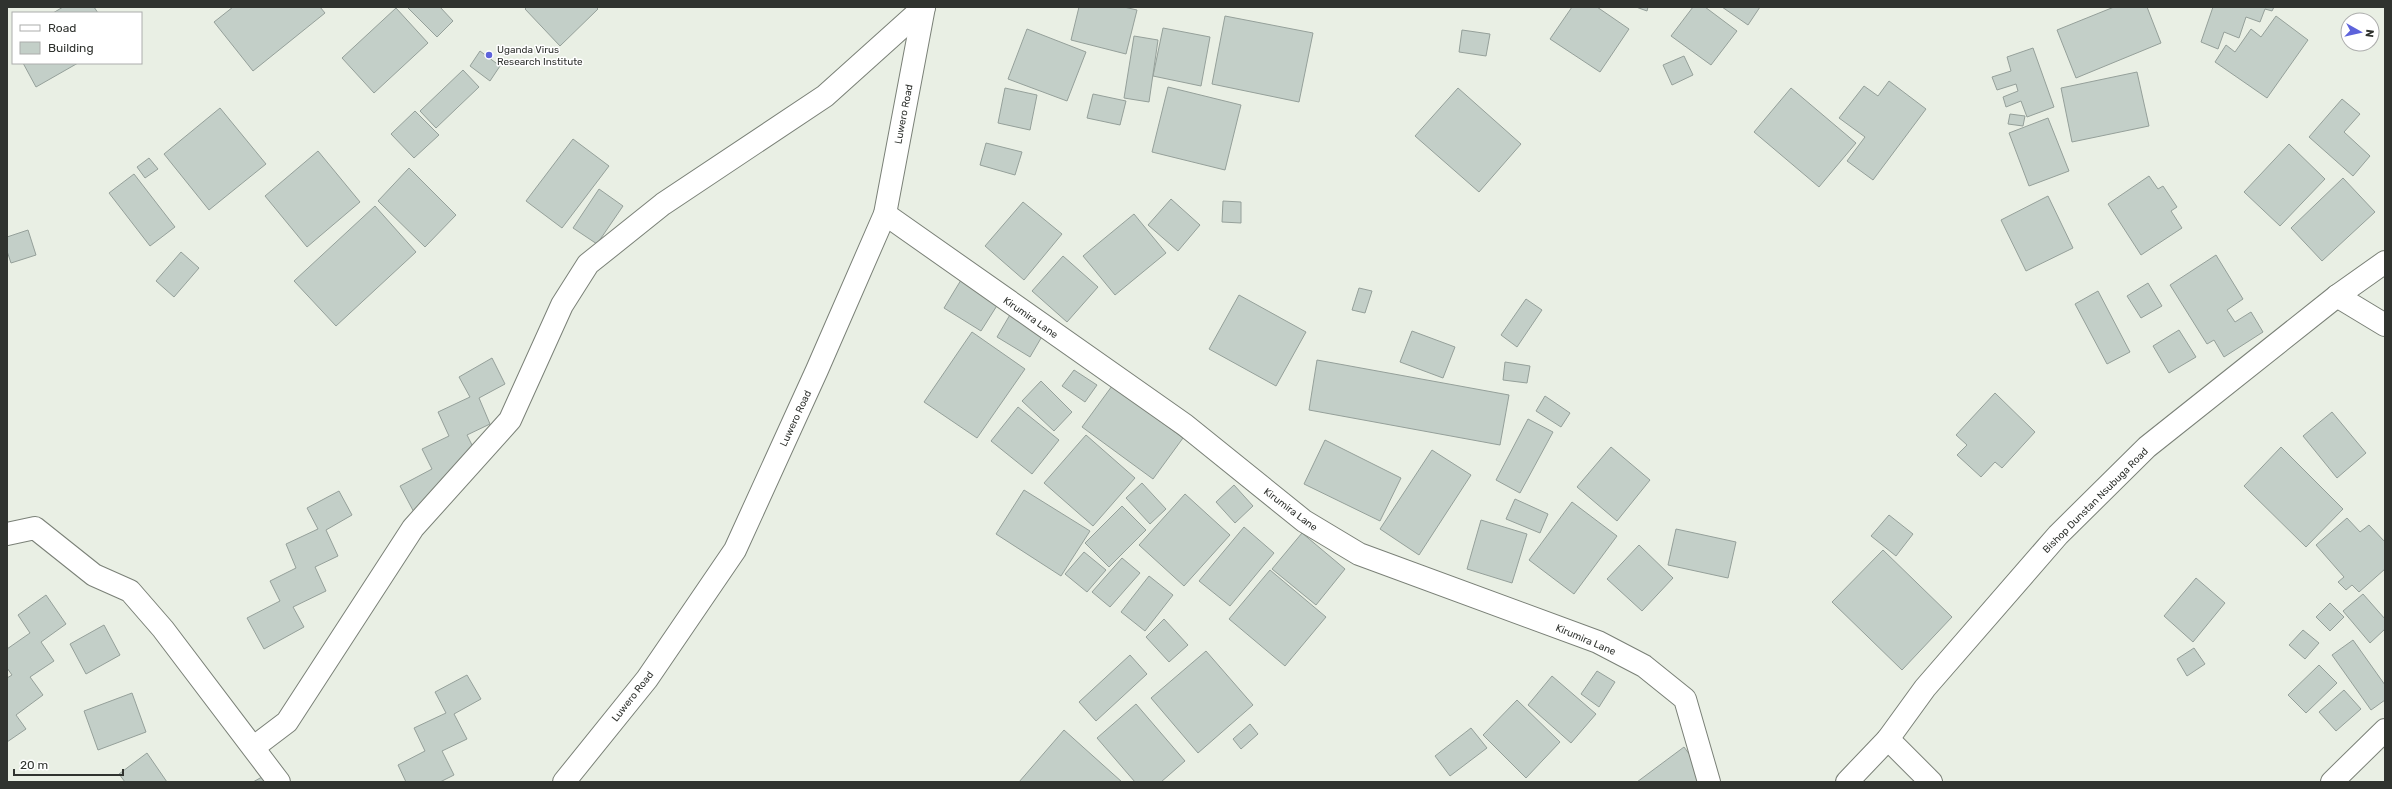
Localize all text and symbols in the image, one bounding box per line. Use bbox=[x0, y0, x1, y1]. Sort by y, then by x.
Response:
legend bbox=[12, 12, 142, 64]
north arrow bbox=[2340, 12, 2380, 52]
text: Road bbox=[48, 21, 76, 35]
text: N bbox=[2362, 28, 2376, 38]
text: Building bbox=[48, 41, 94, 55]
place label: Uganda Virus Research Institute bbox=[497, 44, 583, 68]
marker: Uganda Virus Research Institute bbox=[484, 50, 494, 60]
street label: Luwero Road bbox=[892, 83, 916, 145]
street label: Kirumira Lane bbox=[1001, 295, 1060, 341]
street label: Luwero Road bbox=[778, 388, 814, 448]
street label: Bishop Dunstan Nsubuga Road bbox=[2041, 445, 2151, 556]
street label: Kirumira Lane bbox=[1261, 486, 1320, 534]
street label: Kirumira Lane bbox=[1554, 622, 1618, 658]
street label: Luwero Road bbox=[609, 669, 656, 724]
scale bar bbox=[14, 751, 123, 777]
text: 20 m bbox=[20, 758, 48, 772]

